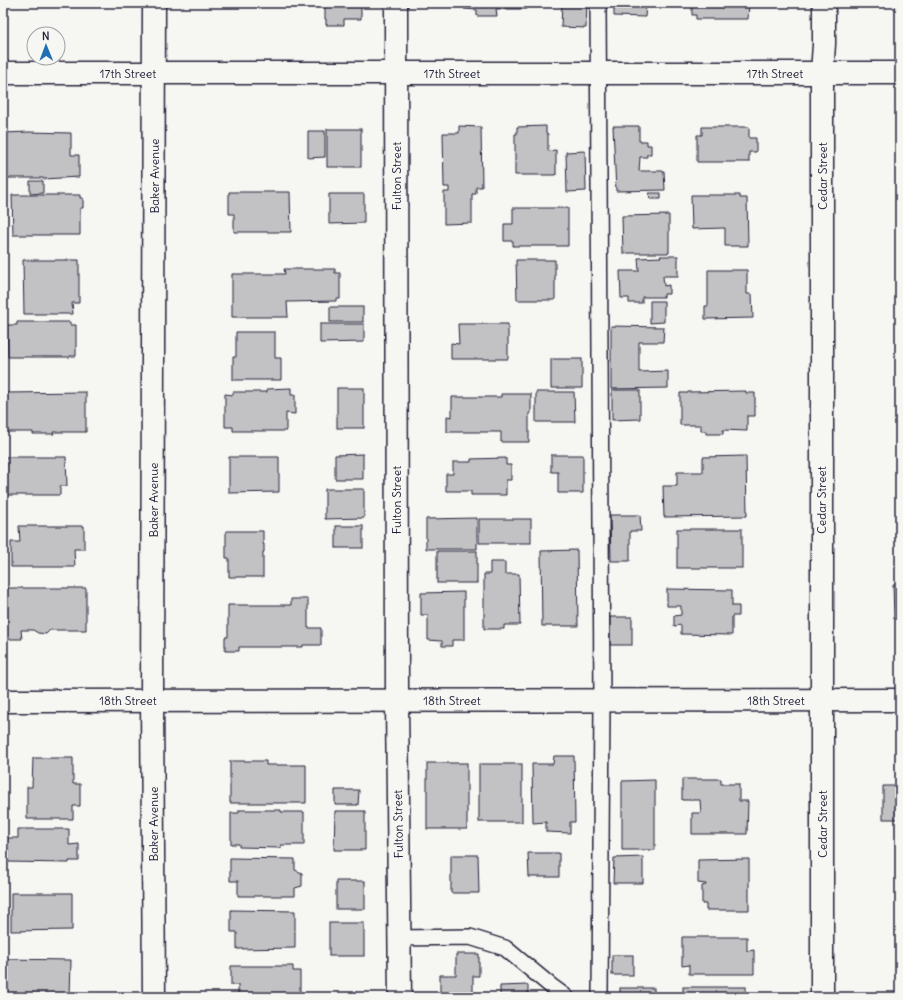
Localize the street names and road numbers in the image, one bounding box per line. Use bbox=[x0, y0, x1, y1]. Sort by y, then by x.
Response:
street label: 17th Street bbox=[100, 66, 156, 81]
street label: 17th Street bbox=[424, 66, 480, 81]
street label: 17th Street bbox=[747, 66, 803, 81]
street label: Baker Avenue bbox=[147, 138, 162, 214]
street label: Fulton Street bbox=[389, 142, 404, 210]
street label: Cedar Street bbox=[815, 142, 830, 210]
street label: Baker Avenue bbox=[146, 462, 161, 538]
street label: Fulton Street bbox=[389, 466, 404, 534]
street label: Cedar Street bbox=[814, 466, 829, 534]
street label: 18th Street bbox=[99, 693, 157, 708]
street label: 18th Street bbox=[423, 693, 481, 708]
street label: 18th Street bbox=[747, 693, 805, 708]
street label: Baker Avenue bbox=[146, 786, 161, 862]
street label: Fulton Street bbox=[390, 790, 406, 858]
street label: Cedar Street bbox=[815, 790, 830, 858]

